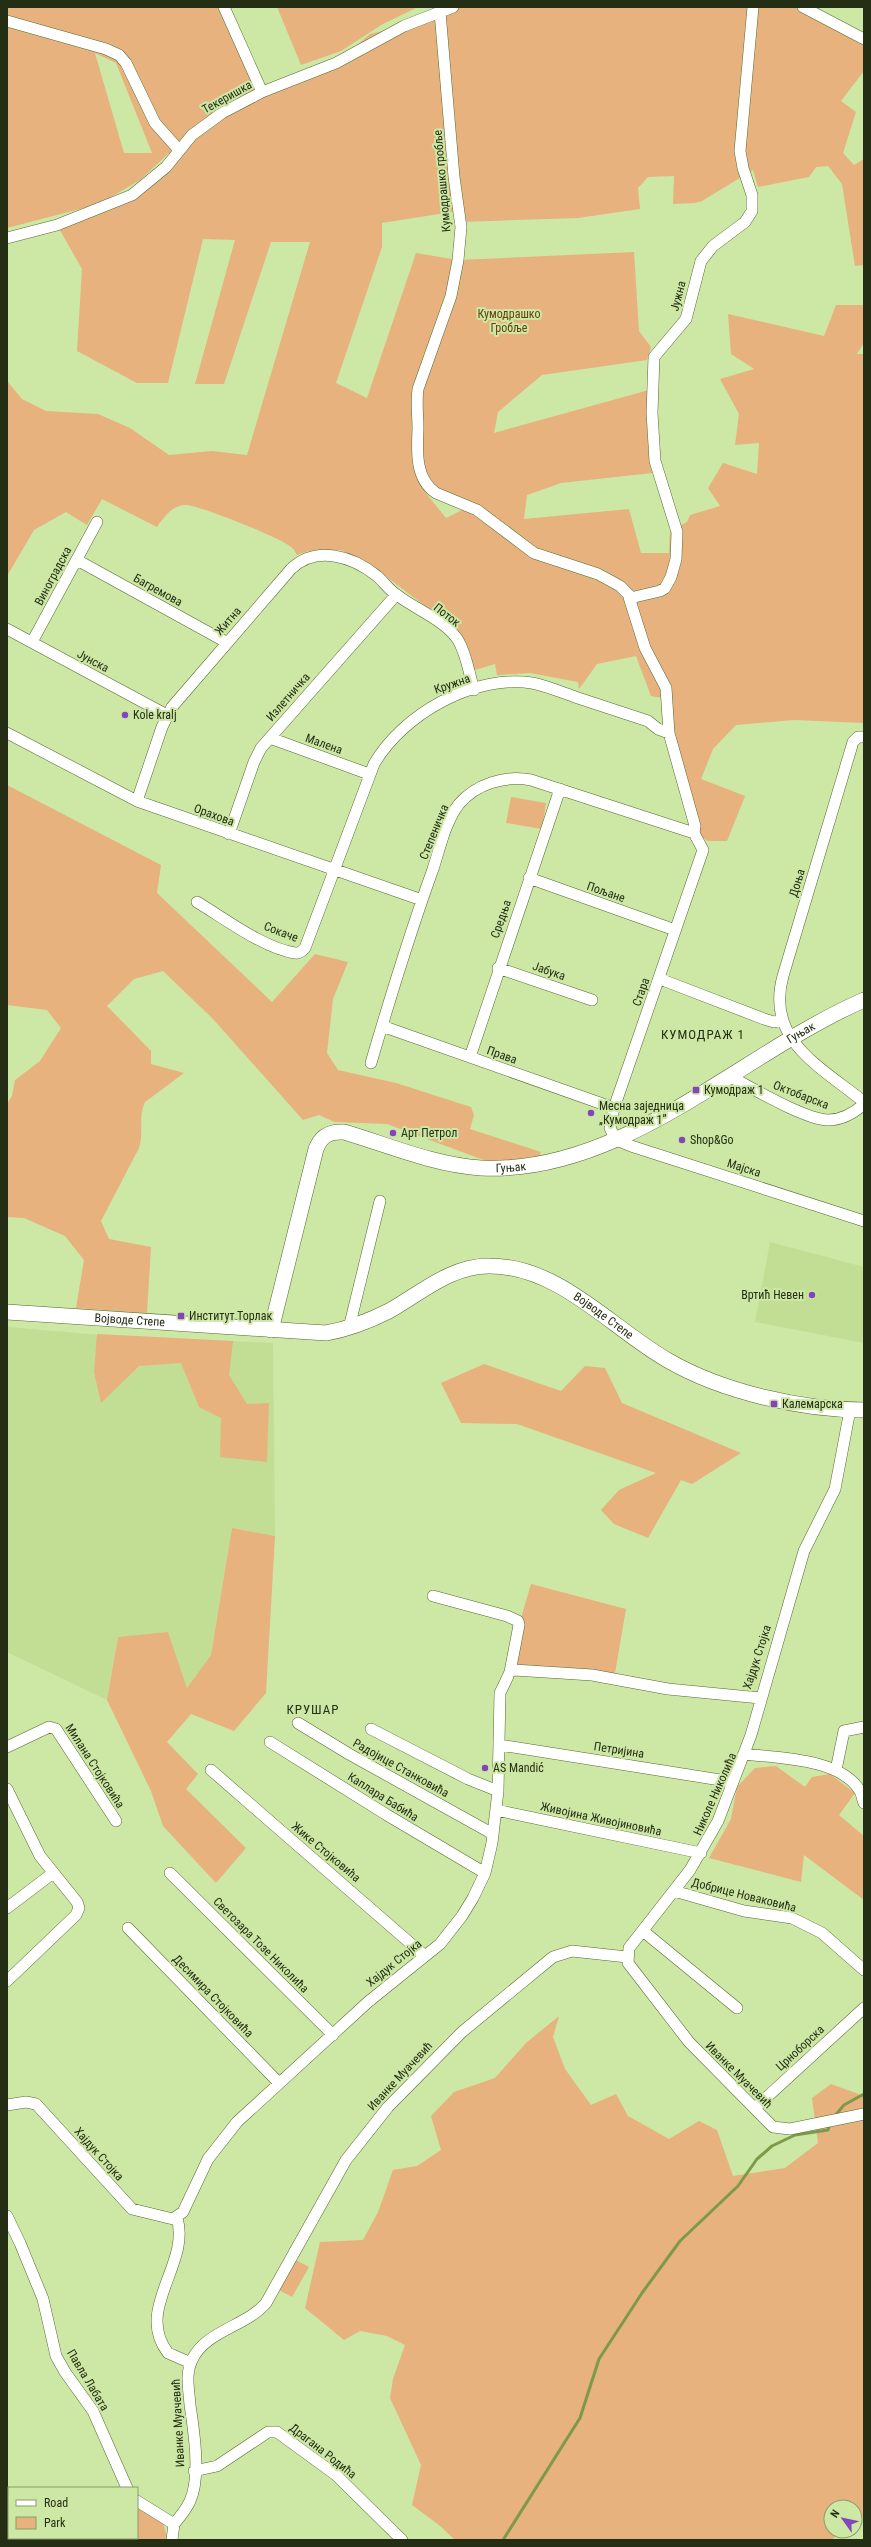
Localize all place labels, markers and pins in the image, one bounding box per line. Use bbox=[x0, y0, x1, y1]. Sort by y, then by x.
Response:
place label: Kole kralj bbox=[133, 708, 177, 722]
marker: Kole kralj bbox=[120, 710, 130, 720]
place label: Кумодраж 1 bbox=[704, 1083, 764, 1097]
marker: Кумодраж 1 bbox=[691, 1085, 701, 1095]
place label: Месна заједница „Кумодраж 1” bbox=[599, 1099, 684, 1127]
marker: Месна заједница „Кумодраж 1” bbox=[586, 1108, 596, 1118]
place label: Арт Петрол bbox=[401, 1126, 457, 1140]
marker: Арт Петрол bbox=[388, 1128, 398, 1138]
place label: Shop&Go bbox=[690, 1133, 734, 1147]
marker: Shop&Go bbox=[677, 1135, 687, 1145]
place label: Вртић Невен bbox=[741, 1288, 804, 1302]
marker: Вртић Невен bbox=[807, 1290, 817, 1300]
place label: Институт Торлак bbox=[189, 1309, 272, 1323]
marker: Институт Торлак bbox=[176, 1311, 186, 1321]
place label: Калемарска bbox=[782, 1397, 843, 1411]
marker: Калемарска bbox=[769, 1399, 779, 1409]
place label: AS Mandić bbox=[493, 1761, 544, 1775]
marker: AS Mandić bbox=[480, 1763, 490, 1773]

